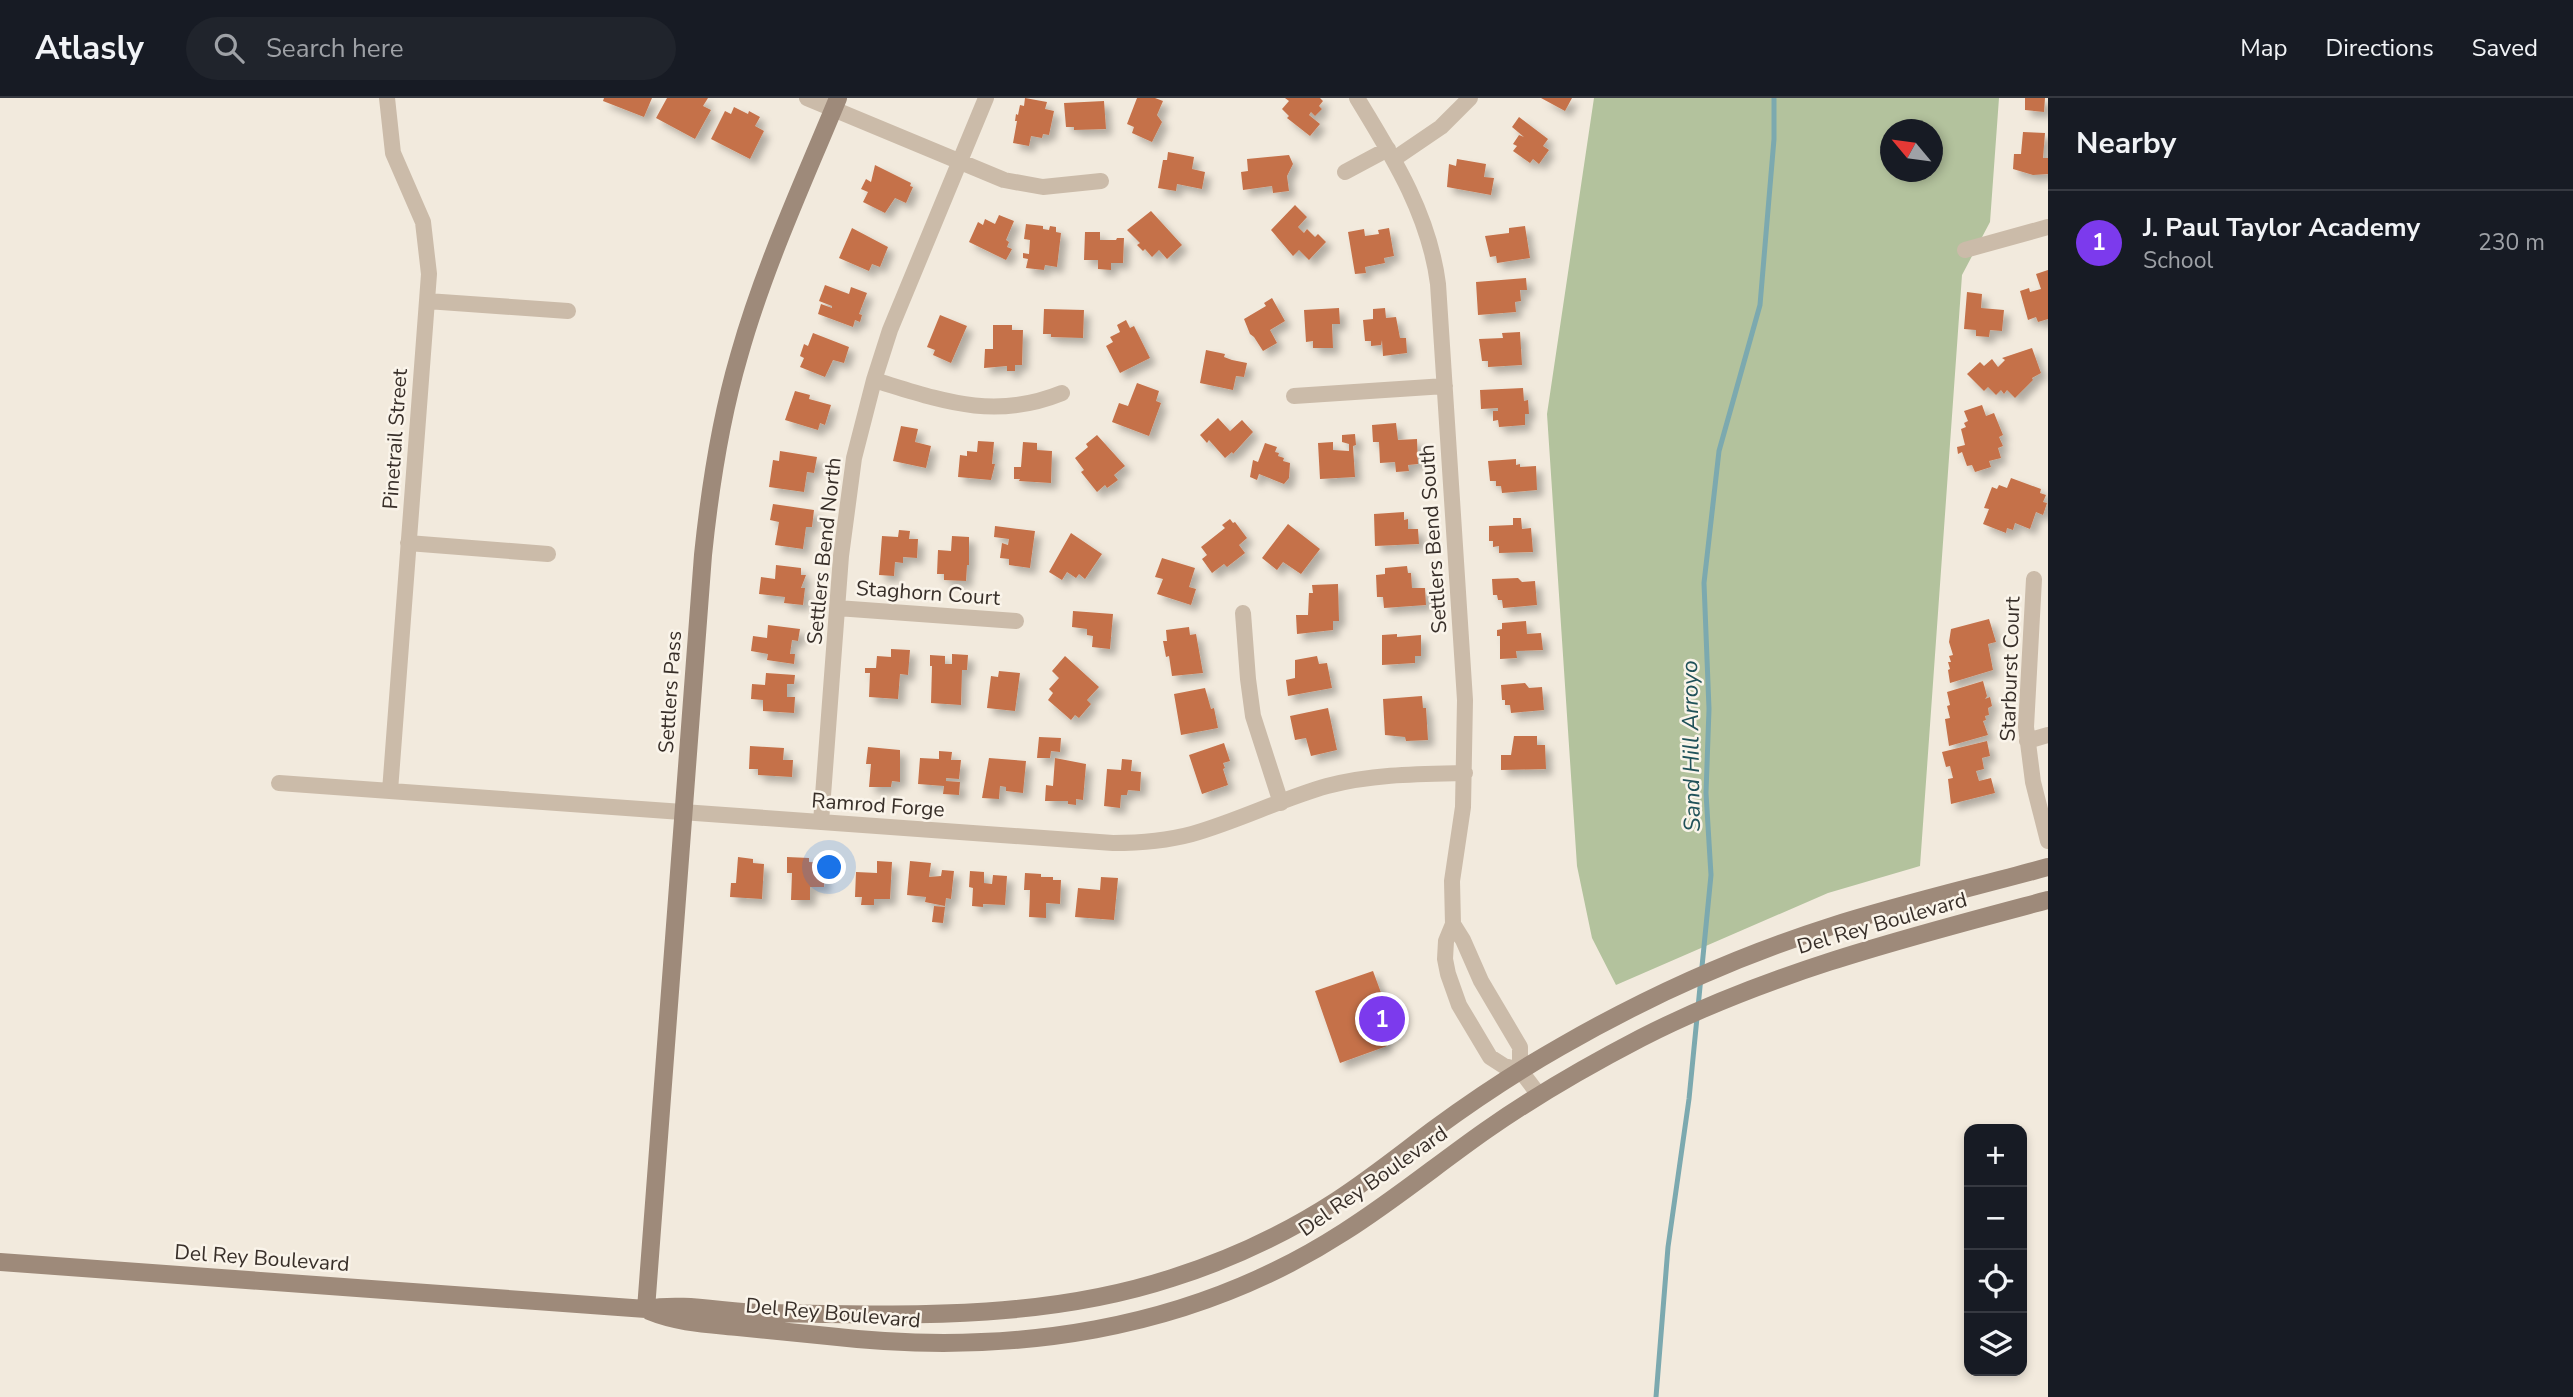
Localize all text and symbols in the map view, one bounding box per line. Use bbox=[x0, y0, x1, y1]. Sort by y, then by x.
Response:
search box bbox=[186, 17, 676, 80]
text: Atlasly bbox=[35, 26, 144, 71]
icon: search bbox=[210, 29, 248, 67]
text: Search here bbox=[266, 31, 404, 66]
text: Map bbox=[2240, 32, 2287, 64]
text: Directions bbox=[2325, 32, 2434, 64]
text: Saved bbox=[2472, 32, 2538, 64]
north arrow bbox=[1880, 119, 1943, 182]
text: Nearby bbox=[2076, 123, 2176, 164]
text: J. Paul Taylor Academy bbox=[2143, 210, 2420, 245]
text: 1 bbox=[2092, 227, 2106, 258]
text: 230 m bbox=[2478, 227, 2545, 258]
text: School bbox=[2143, 245, 2213, 276]
street label: Pinetrail Street bbox=[376, 367, 414, 510]
street label: Settlers Bend South bbox=[1412, 444, 1454, 634]
street label: Settlers Bend North bbox=[800, 456, 848, 646]
street label: Staghorn Court bbox=[855, 574, 1002, 612]
street label: Starburst Court bbox=[1993, 595, 2027, 742]
street label: Settlers Pass bbox=[652, 630, 688, 754]
water label: Sand Hill Arroyo bbox=[1674, 660, 1708, 832]
street label: Ramrod Forge bbox=[810, 786, 946, 824]
your location bbox=[812, 850, 846, 884]
street label: Del Rey Boulevard bbox=[1794, 885, 1970, 961]
pin: 1 bbox=[1359, 993, 1405, 1045]
street label: Del Rey Boulevard bbox=[1293, 1119, 1453, 1243]
map controls bbox=[1964, 1124, 2027, 1376]
button: + bbox=[1964, 1124, 2027, 1187]
button: − bbox=[1964, 1187, 2027, 1250]
street label: Del Rey Boulevard bbox=[173, 1238, 351, 1278]
button: locate bbox=[1964, 1250, 2027, 1313]
street label: Del Rey Boulevard bbox=[744, 1291, 922, 1335]
button: layers bbox=[1964, 1313, 2027, 1376]

